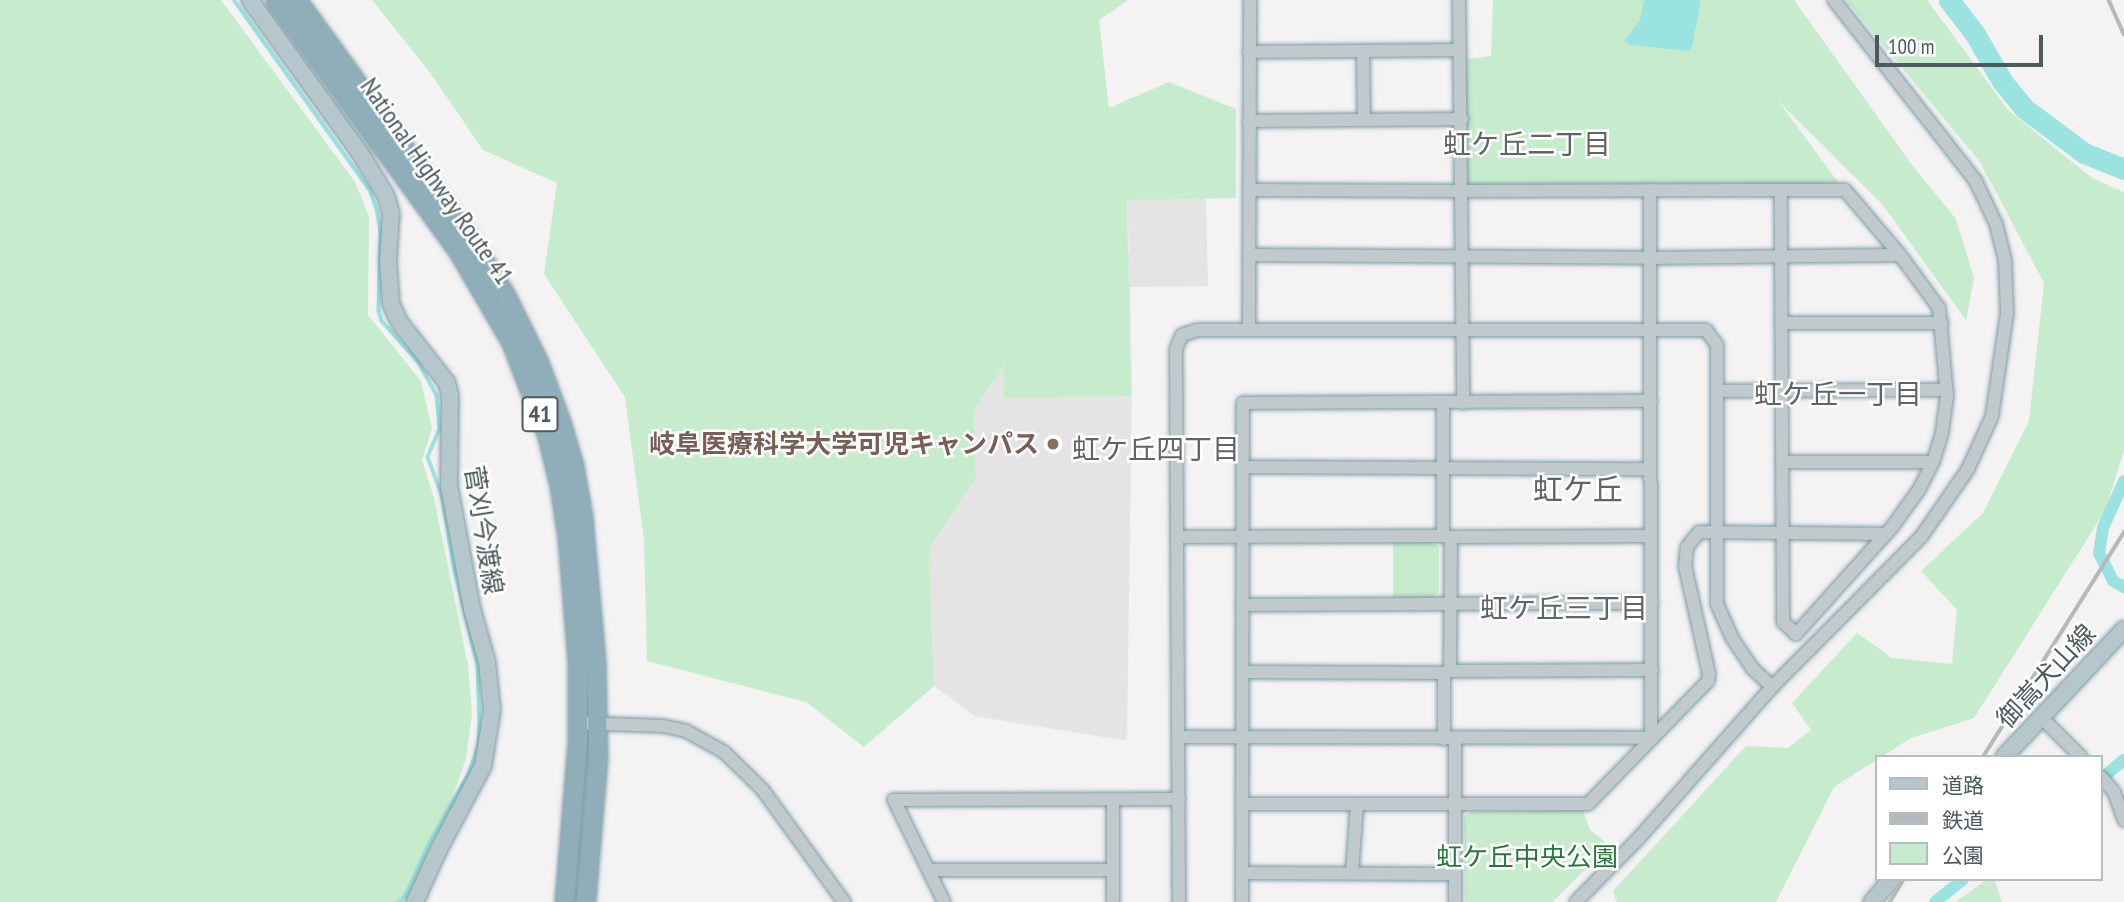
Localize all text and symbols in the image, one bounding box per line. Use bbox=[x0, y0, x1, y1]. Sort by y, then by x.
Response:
scale bar bbox=[1879, 21, 2047, 65]
text: 100 m bbox=[1888, 33, 1934, 60]
street label: National Highway Route 41 bbox=[354, 71, 520, 291]
district label: 虹ケ丘二丁目 bbox=[1443, 127, 1611, 161]
district label: 虹ケ丘一丁目 bbox=[1754, 377, 1922, 411]
road number: 41 bbox=[521, 394, 559, 435]
place label: 岐阜医療科学大学可児キャンパス bbox=[649, 428, 1039, 460]
district label: 虹ケ丘四丁目 bbox=[1072, 432, 1240, 466]
marker: 岐阜医療科学大学可児キャンパス bbox=[1045, 436, 1061, 452]
street label: 菅刈今渡線 bbox=[458, 463, 510, 597]
district label: 虹ケ丘 bbox=[1533, 471, 1623, 507]
district label: 虹ケ丘三丁目 bbox=[1480, 591, 1648, 625]
street label: 御嵩犬山線 bbox=[1990, 618, 2102, 734]
legend bbox=[1876, 755, 2103, 881]
text: 道路 bbox=[1942, 772, 1984, 799]
text: 鉄道 bbox=[1942, 807, 1984, 834]
park label: 虹ケ丘中央公園 bbox=[1436, 841, 1618, 873]
text: 公園 bbox=[1942, 842, 1984, 869]

